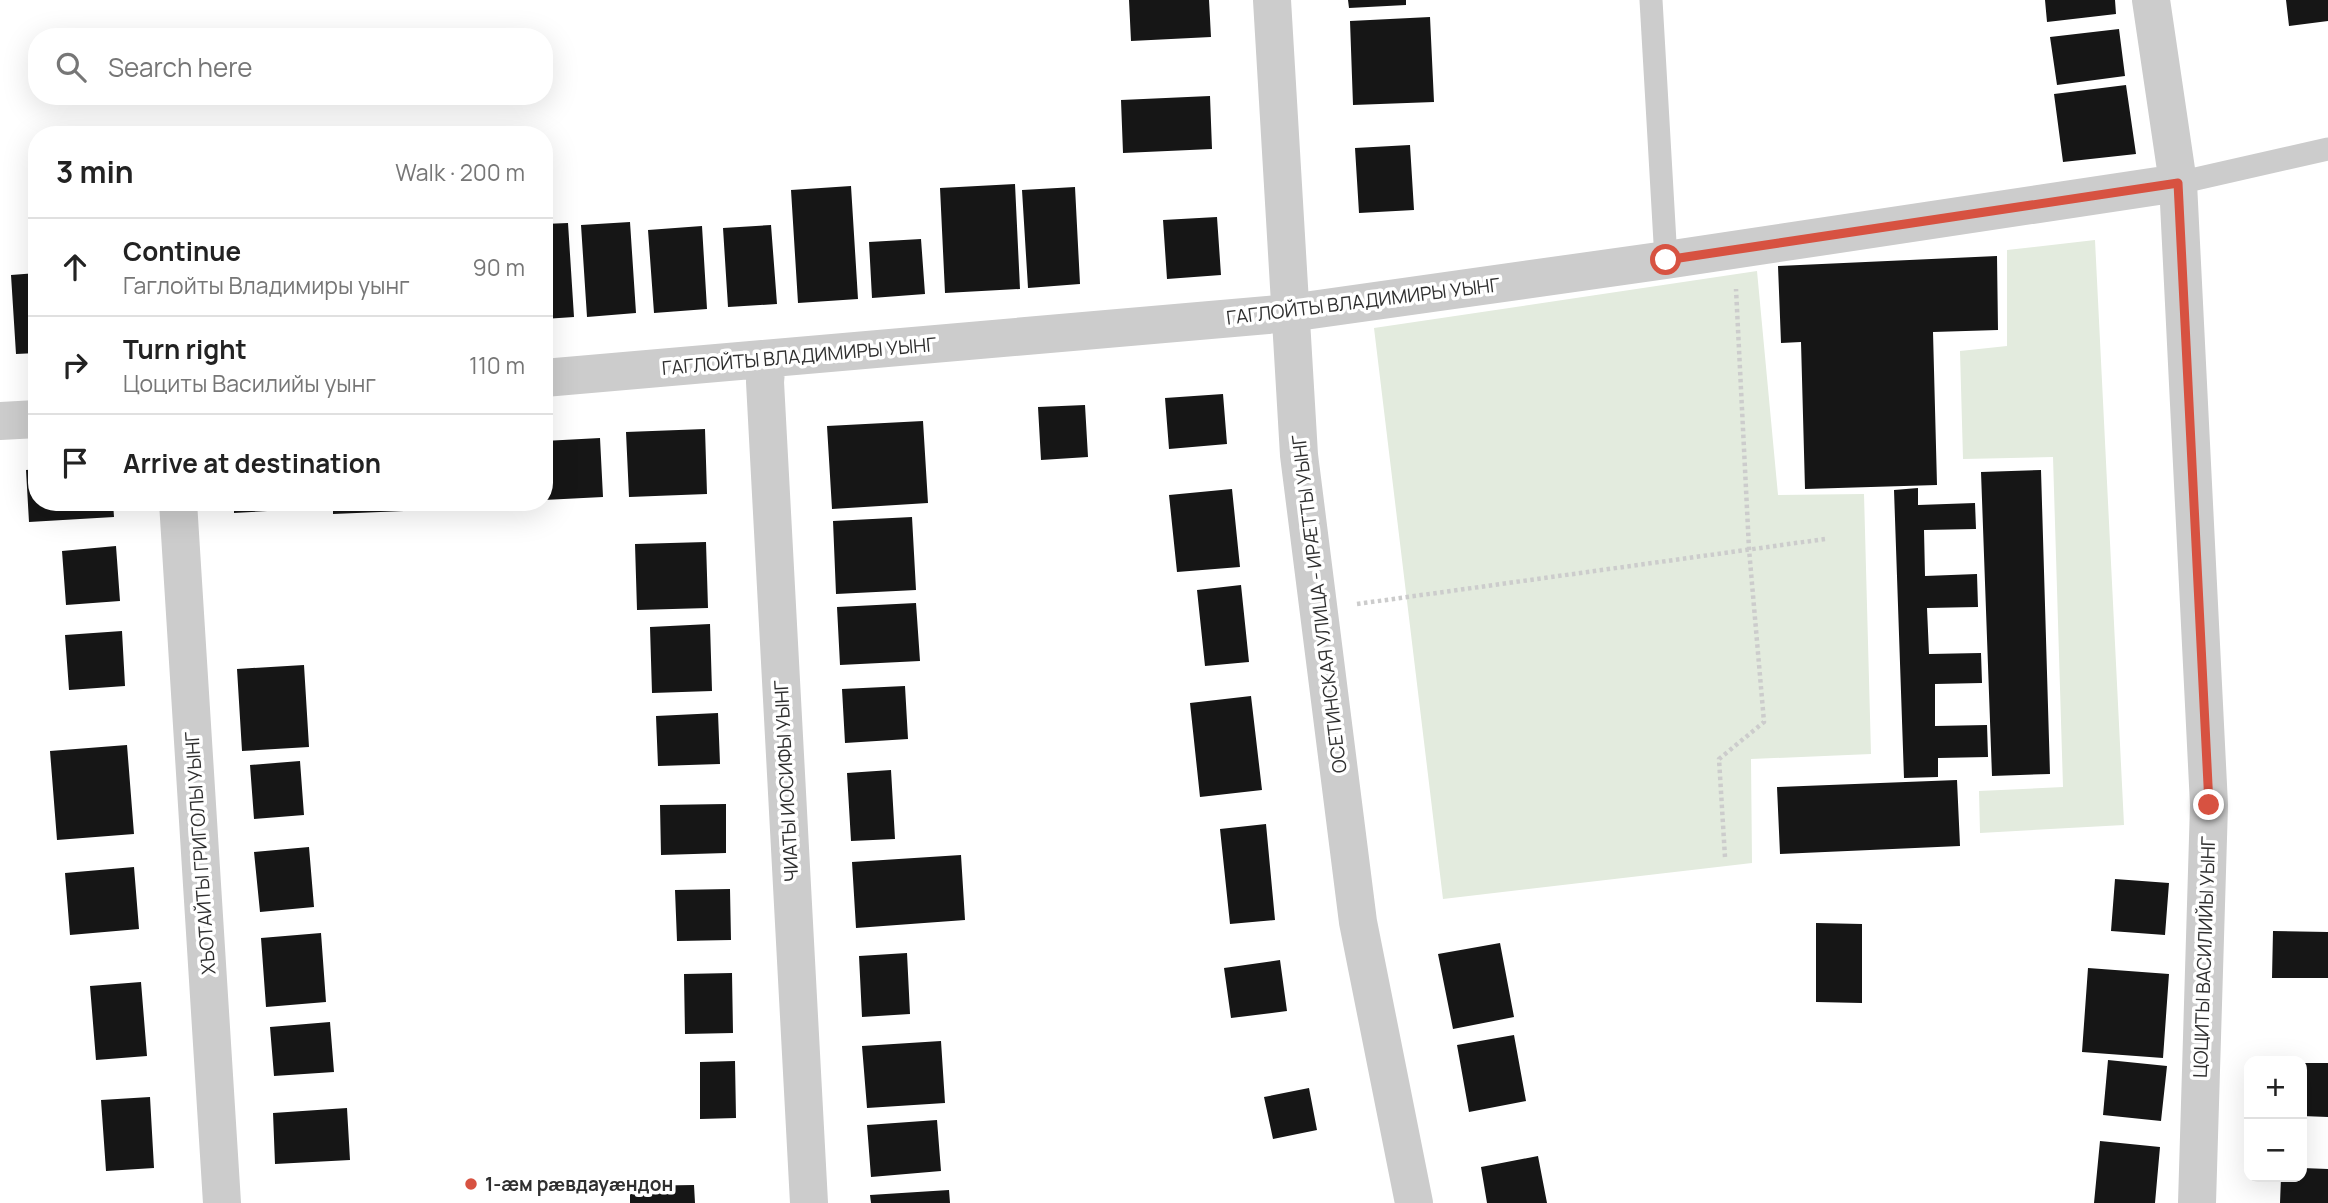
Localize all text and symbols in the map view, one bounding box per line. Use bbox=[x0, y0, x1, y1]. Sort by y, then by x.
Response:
search box bbox=[28, 28, 553, 105]
icon: search bbox=[52, 48, 90, 86]
text: Search here bbox=[108, 49, 253, 85]
text: 3 min bbox=[56, 151, 134, 192]
text: Walk · 200 m bbox=[395, 156, 525, 188]
text: Continue bbox=[123, 233, 241, 269]
route start bbox=[1650, 244, 1681, 275]
icon: ahead bbox=[56, 248, 94, 286]
text: 90 m bbox=[473, 251, 525, 283]
text: Гаглойты Владимиры уынг bbox=[123, 269, 410, 301]
street label: ГАГЛОЙТЫ ВЛАДИМИРЫ УЫНГ bbox=[1225, 271, 1501, 331]
text: Turn right bbox=[123, 331, 247, 367]
street label: ГАГЛОЙТЫ ВЛАДИМИРЫ УЫНГ bbox=[661, 331, 937, 381]
icon: right bbox=[56, 346, 94, 384]
text: 110 m bbox=[469, 349, 525, 381]
text: Цоциты Василийы уынг bbox=[123, 367, 376, 399]
street label: ОСЕТИНСКАЯ УЛИЦА - ИРÆТТЫ УЫНГ bbox=[1285, 433, 1353, 775]
icon: arrive bbox=[56, 444, 94, 482]
text: Arrive at destination bbox=[123, 445, 381, 481]
street label: ЧИАТЫ ИОСИФЫ УЫНГ bbox=[768, 680, 804, 882]
street label: ХЪОТАЙТЫ ГРИГОЛЫ УЫНГ bbox=[179, 731, 221, 975]
route end bbox=[2193, 789, 2224, 820]
street label: ЦОЦИТЫ ВАСИЛИЙЫ УЫНГ bbox=[2187, 836, 2221, 1078]
map controls bbox=[2244, 1056, 2307, 1182]
button: + bbox=[2244, 1056, 2307, 1119]
button: − bbox=[2244, 1119, 2307, 1182]
place label: 1-æм рӕвдауӕндон bbox=[485, 1171, 673, 1197]
marker: 1-æм рӕвдауӕндон bbox=[463, 1176, 479, 1192]

